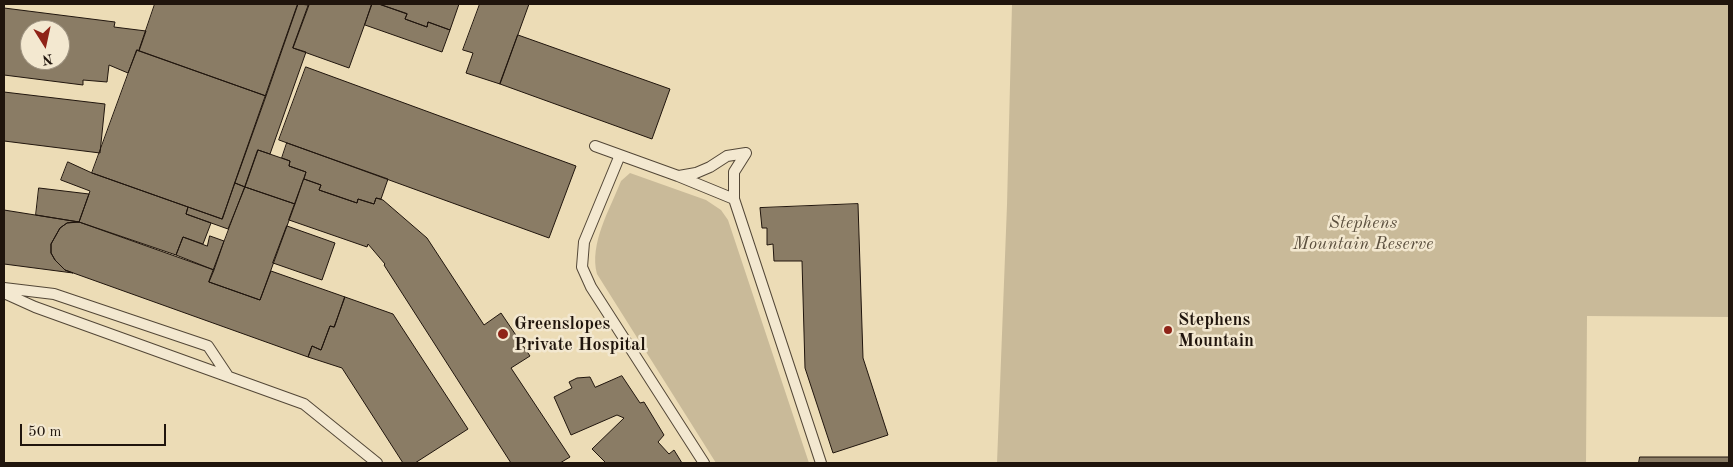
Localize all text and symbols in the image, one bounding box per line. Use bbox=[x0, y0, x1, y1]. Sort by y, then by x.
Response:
north arrow bbox=[20, 20, 70, 70]
text: N bbox=[41, 51, 54, 67]
park label: Stephens Mountain Reserve bbox=[1293, 212, 1433, 254]
place label: Stephens Mountain bbox=[1178, 309, 1254, 352]
place label: Greenslopes Private Hospital bbox=[514, 313, 646, 356]
marker: Stephens Mountain bbox=[1162, 324, 1174, 336]
marker: Greenslopes Private Hospital bbox=[496, 327, 510, 341]
scale bar bbox=[22, 414, 169, 446]
text: 50 m bbox=[28, 425, 62, 440]

